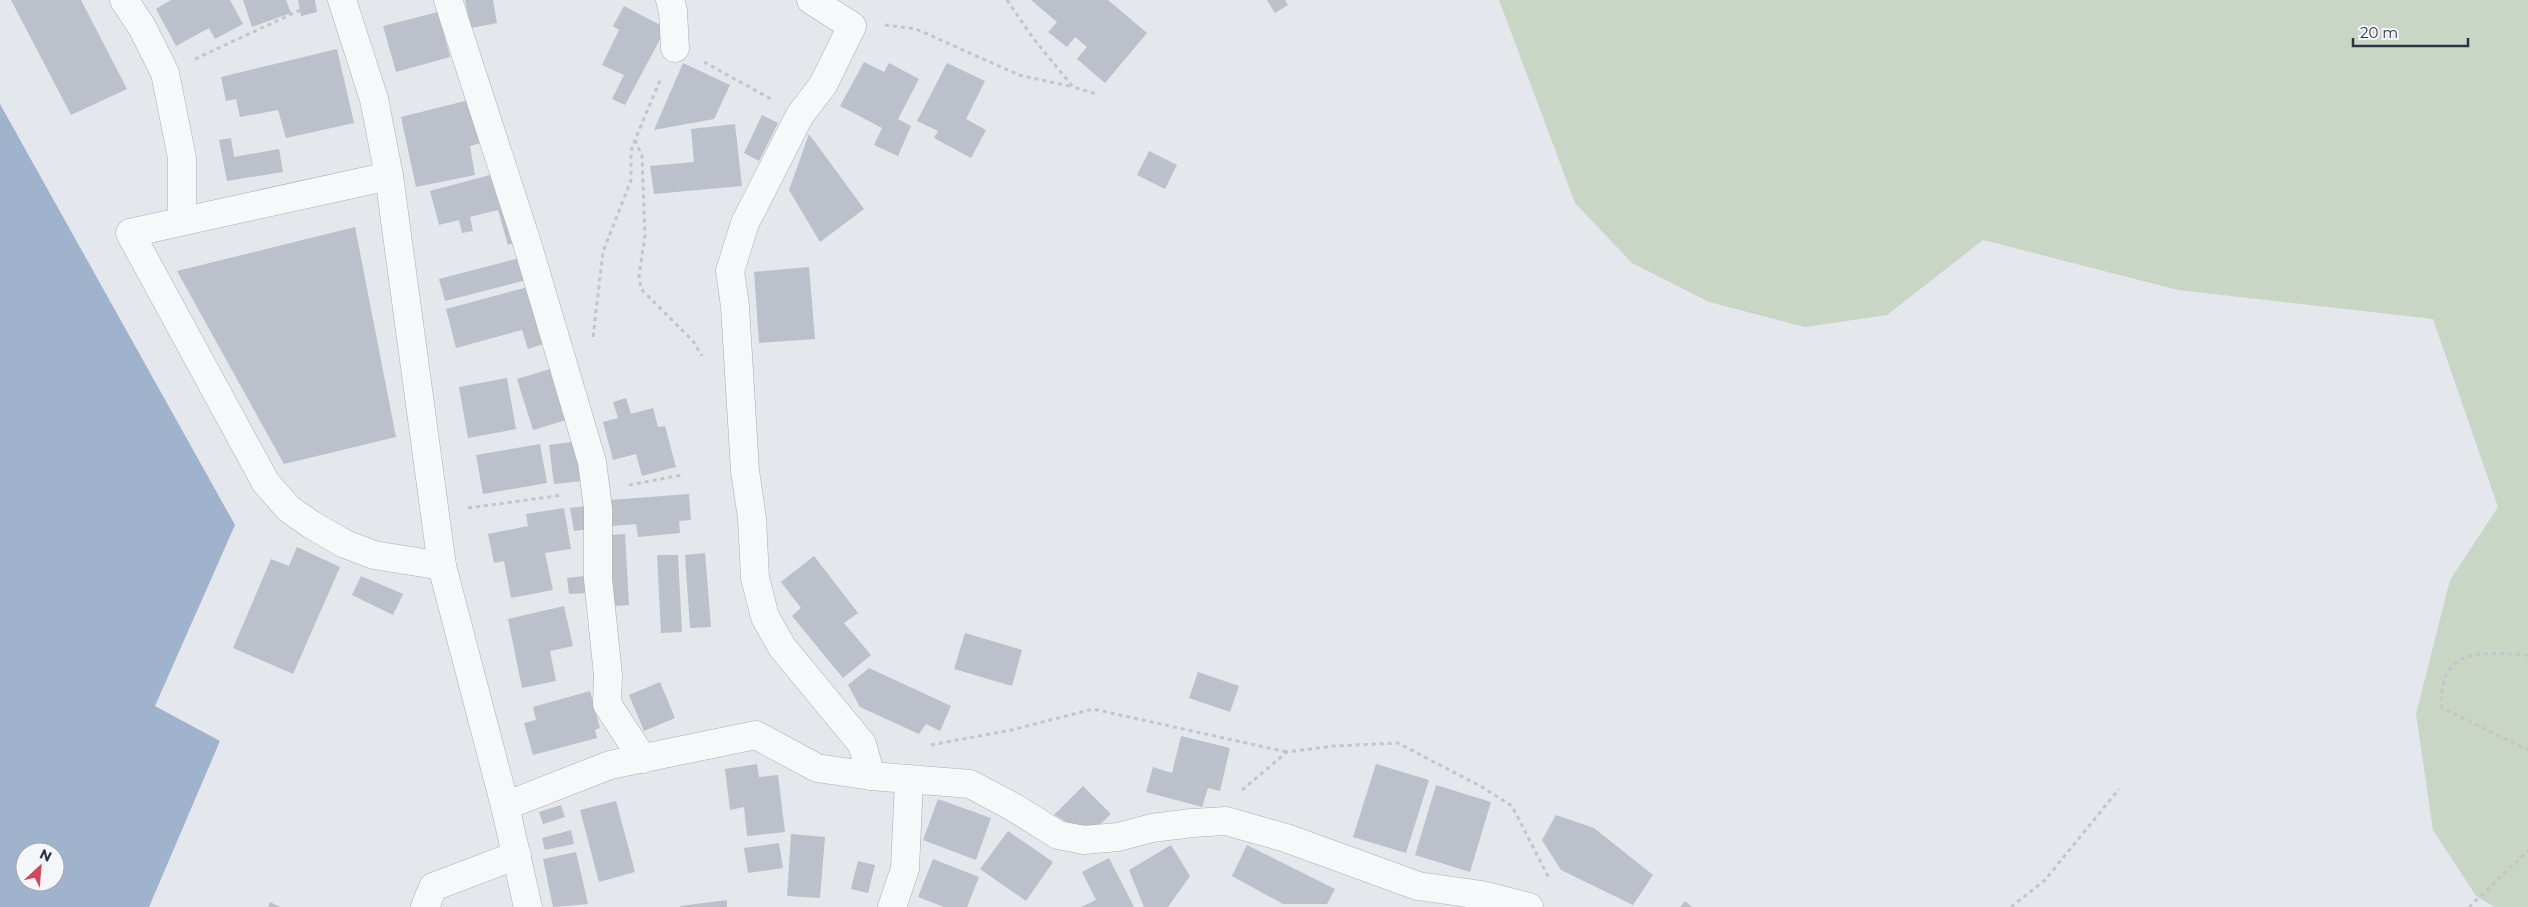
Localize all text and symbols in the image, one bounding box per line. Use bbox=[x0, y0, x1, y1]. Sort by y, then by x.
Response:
scale bar bbox=[2353, 15, 2468, 47]
text: 20 m bbox=[2360, 23, 2398, 42]
north arrow bbox=[15, 842, 65, 892]
text: N bbox=[37, 845, 55, 866]

